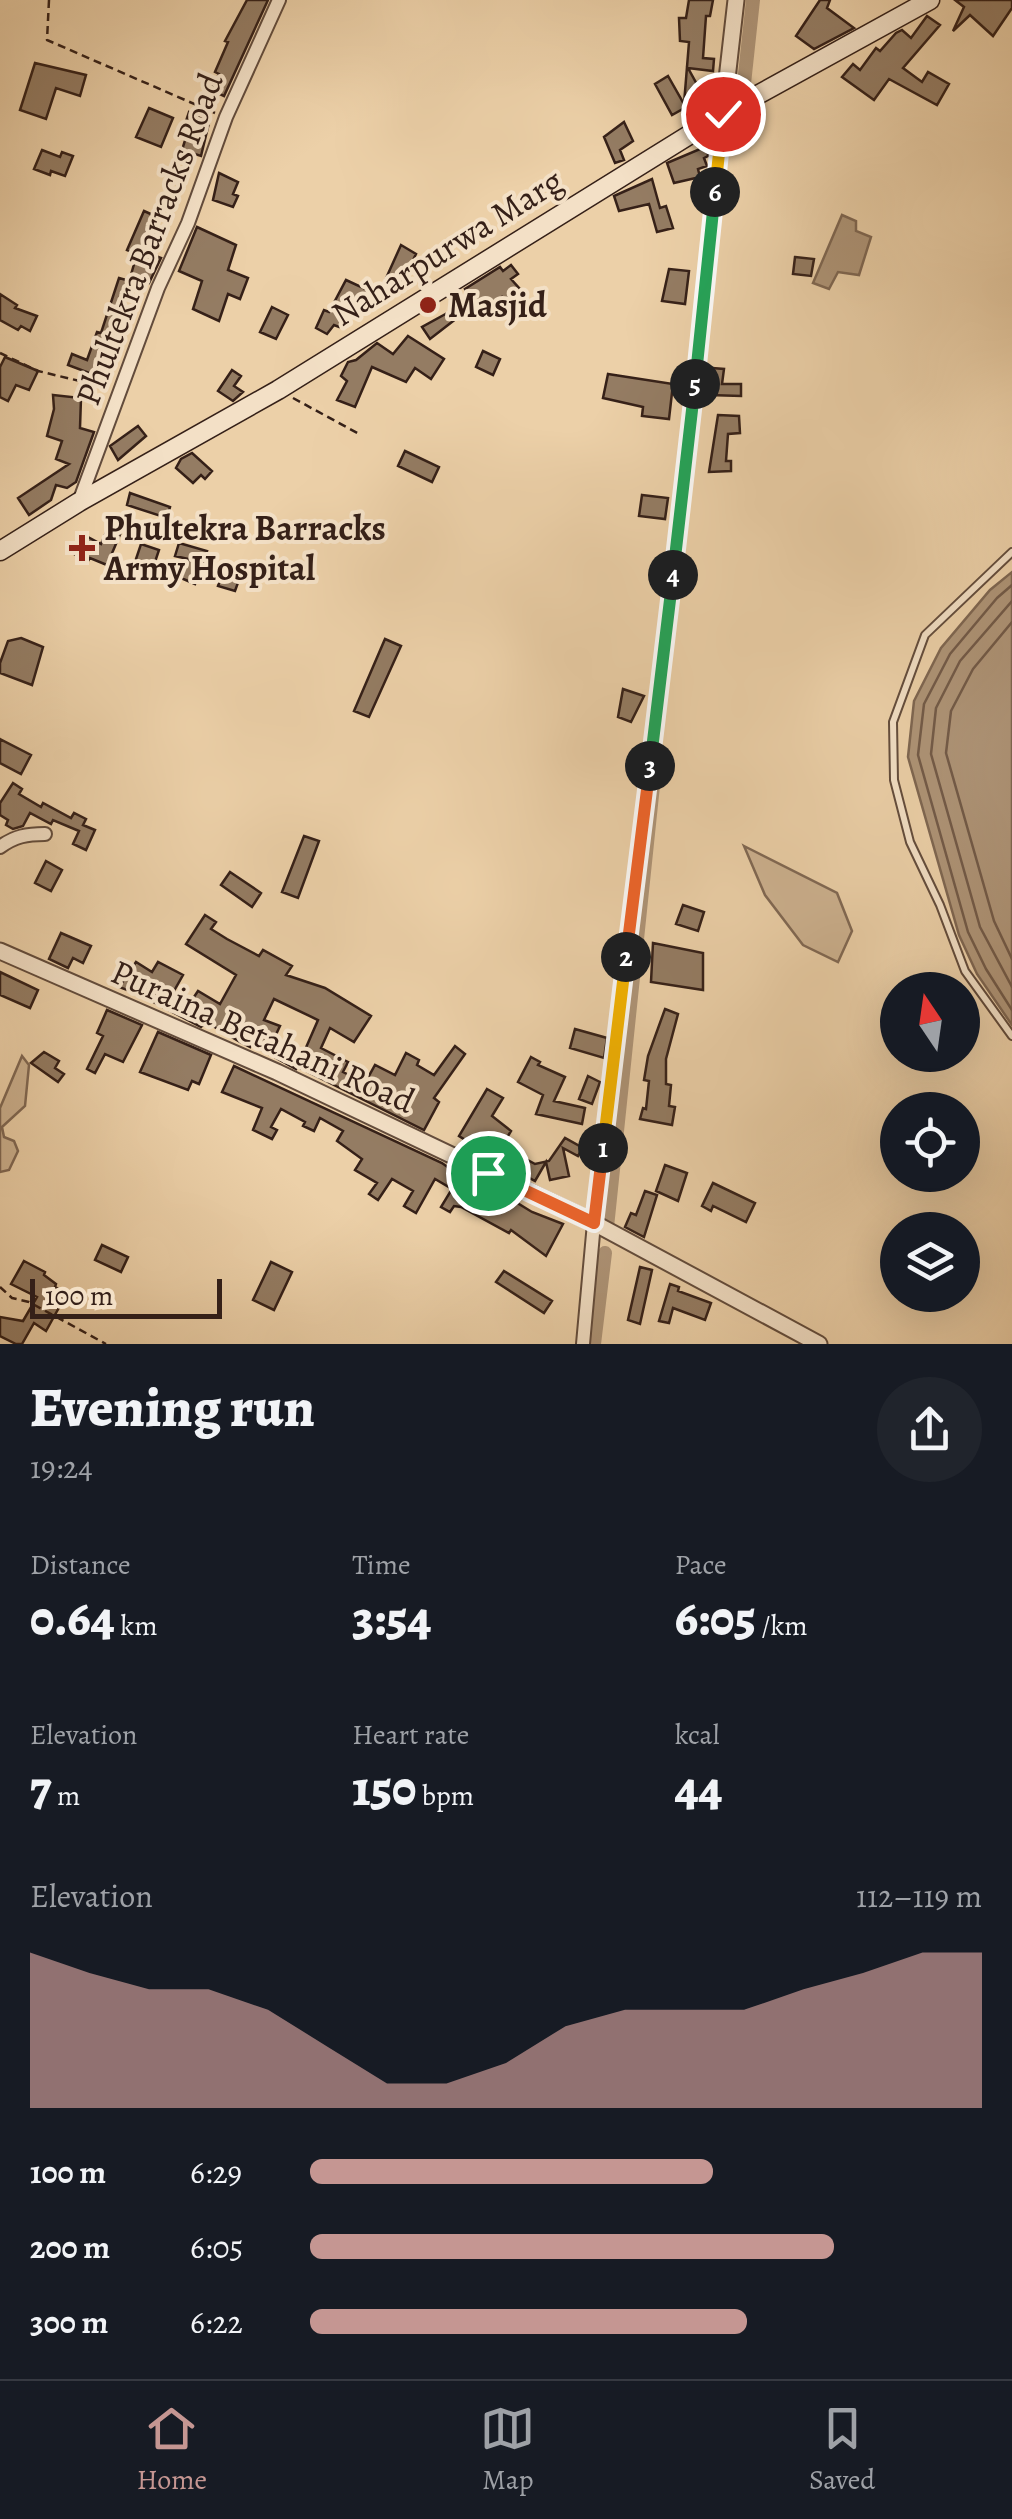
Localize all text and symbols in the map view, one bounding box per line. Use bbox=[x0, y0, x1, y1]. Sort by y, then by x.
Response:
street label: Phultekra Barracks Road bbox=[63, 66, 235, 412]
pin bbox=[681, 72, 766, 157]
icon: check bbox=[696, 87, 751, 142]
street label: Naharpurwa Marg bbox=[322, 156, 572, 337]
pin: 6 bbox=[690, 167, 740, 217]
text: 6 bbox=[708, 173, 722, 211]
place label: Masjid bbox=[448, 281, 547, 329]
marker: Masjid bbox=[417, 294, 439, 316]
pin: 5 bbox=[670, 359, 720, 409]
text: 5 bbox=[689, 365, 701, 403]
place label: Phultekra Barracks Army Hospital bbox=[103, 504, 386, 592]
marker: Phultekra Barracks Army Hospital bbox=[69, 535, 95, 561]
pin: 4 bbox=[648, 550, 698, 600]
text: 4 bbox=[666, 556, 680, 594]
pin: 3 bbox=[625, 741, 675, 791]
text: 3 bbox=[644, 747, 656, 785]
pin: 2 bbox=[601, 932, 651, 982]
text: 2 bbox=[619, 938, 633, 976]
street label: Puraina Betahani Road bbox=[104, 947, 423, 1125]
north arrow bbox=[880, 972, 980, 1072]
map controls bbox=[880, 972, 980, 1312]
button: locate bbox=[880, 1092, 980, 1192]
pin: 1 bbox=[578, 1123, 628, 1173]
text: 1 bbox=[598, 1129, 608, 1167]
pin bbox=[446, 1131, 531, 1216]
icon: arrive bbox=[461, 1146, 516, 1201]
button: layers bbox=[880, 1212, 980, 1312]
scale bar bbox=[30, 1274, 222, 1318]
text: 100 m bbox=[45, 1277, 113, 1315]
text: Evening run bbox=[30, 1370, 315, 1445]
button: share bbox=[877, 1377, 982, 1482]
text: 19:24 bbox=[30, 1445, 93, 1489]
text: Distance bbox=[30, 1546, 130, 1584]
text: Time bbox=[352, 1546, 411, 1584]
text: Pace bbox=[675, 1546, 727, 1584]
text: 0.64 bbox=[30, 1584, 115, 1652]
text: 3:54 bbox=[352, 1584, 431, 1652]
text: 6:05 bbox=[675, 1584, 756, 1652]
text: km bbox=[115, 1607, 157, 1645]
text: /km bbox=[756, 1607, 808, 1645]
text: Elevation bbox=[30, 1716, 137, 1754]
text: Heart rate bbox=[352, 1716, 469, 1754]
text: kcal bbox=[675, 1716, 720, 1754]
text: 7 bbox=[30, 1754, 52, 1822]
text: 150 bbox=[352, 1754, 416, 1822]
text: 44 bbox=[675, 1754, 723, 1822]
text: m bbox=[52, 1777, 80, 1815]
text: bpm bbox=[416, 1777, 474, 1815]
text: Elevation bbox=[30, 1874, 153, 1918]
text: 112–119 m bbox=[856, 1874, 982, 1918]
text: 100 m bbox=[30, 2150, 106, 2194]
text: 6:29 bbox=[190, 2150, 242, 2194]
text: 200 m bbox=[30, 2225, 110, 2269]
text: 6:05 bbox=[190, 2225, 243, 2269]
text: 300 m bbox=[30, 2300, 108, 2344]
text: 6:22 bbox=[190, 2300, 243, 2344]
tab: Home bbox=[137, 2401, 207, 2499]
tab: Map bbox=[480, 2401, 535, 2499]
tab: Saved bbox=[809, 2401, 875, 2499]

